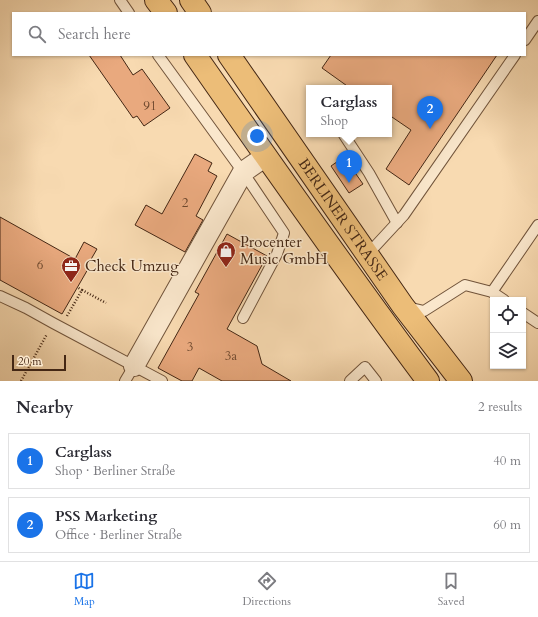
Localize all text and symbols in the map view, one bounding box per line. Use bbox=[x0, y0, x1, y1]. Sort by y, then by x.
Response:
search box bbox=[12, 12, 526, 56]
icon: search bbox=[26, 23, 48, 45]
text: Search here bbox=[58, 24, 131, 44]
popup bbox=[306, 85, 392, 137]
text: Carglass bbox=[321, 92, 377, 112]
pin: 2 bbox=[417, 96, 443, 129]
house number: 91 bbox=[143, 97, 157, 115]
text: Shop bbox=[321, 112, 348, 130]
your location bbox=[247, 126, 267, 146]
pin: 1 bbox=[336, 150, 362, 183]
street label: BERLINER STRASSE bbox=[294, 154, 392, 284]
house number: 2 bbox=[182, 194, 189, 212]
place label: Procenter Music GmbH bbox=[240, 232, 328, 269]
shop icon: Procenter Music GmbH bbox=[215, 240, 237, 268]
office icon: Check Umzug bbox=[60, 255, 82, 283]
house number: 6 bbox=[37, 256, 44, 274]
place label: Check Umzug bbox=[85, 256, 179, 276]
map controls bbox=[490, 297, 526, 369]
button: locate bbox=[490, 297, 526, 333]
button: layers bbox=[490, 333, 526, 369]
house number: 3 bbox=[187, 338, 193, 356]
house number: 3a bbox=[225, 347, 238, 365]
scale bar bbox=[12, 353, 66, 372]
text: 20 m bbox=[18, 354, 42, 369]
text: Nearby bbox=[16, 396, 73, 419]
text: 2 results bbox=[478, 398, 522, 416]
text: Carglass bbox=[55, 442, 112, 462]
text: 1 bbox=[27, 452, 33, 470]
text: 40 m bbox=[493, 452, 521, 470]
text: Shop · Berliner Straße bbox=[55, 462, 175, 480]
text: PSS Marketing bbox=[55, 506, 157, 526]
text: 2 bbox=[27, 516, 33, 534]
text: 60 m bbox=[493, 516, 521, 534]
text: Office · Berliner Straße bbox=[55, 526, 182, 544]
tab: Map bbox=[73, 570, 95, 609]
tab: Directions bbox=[242, 570, 291, 609]
tab: Saved bbox=[438, 570, 465, 609]

